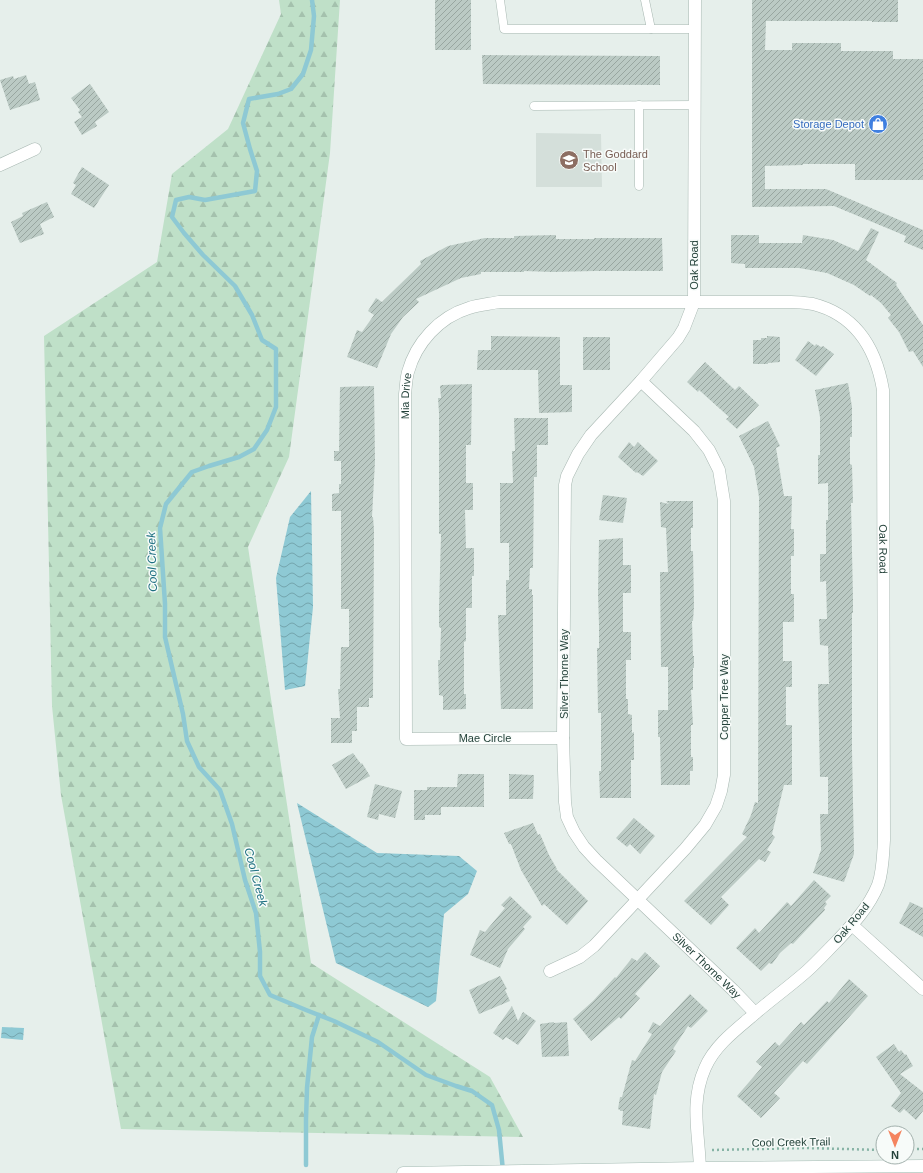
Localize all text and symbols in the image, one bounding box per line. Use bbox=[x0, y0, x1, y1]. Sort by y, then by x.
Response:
shop icon: Storage Depot bbox=[867, 113, 889, 135]
place label: Storage Depot bbox=[793, 118, 864, 130]
place label: The Goddard School bbox=[583, 148, 648, 173]
school or university icon: The Goddard School bbox=[558, 149, 580, 171]
street label: Oak Road bbox=[688, 240, 700, 290]
street label: Mia Drive bbox=[399, 372, 414, 419]
street label: Oak Road bbox=[877, 524, 889, 574]
water label: Cool Creek bbox=[144, 531, 160, 592]
street label: Silver Thorne Way bbox=[558, 629, 570, 719]
street label: Copper Tree Way bbox=[718, 654, 730, 740]
street label: Mae Circle bbox=[459, 732, 511, 744]
water label: Cool Creek bbox=[241, 846, 271, 909]
street label: Oak Road bbox=[830, 900, 872, 946]
street label: Silver Thorne Way bbox=[670, 930, 744, 1001]
north arrow bbox=[875, 1125, 915, 1165]
street label: Cool Creek Trail bbox=[751, 1135, 831, 1149]
text: N bbox=[891, 1149, 899, 1161]

